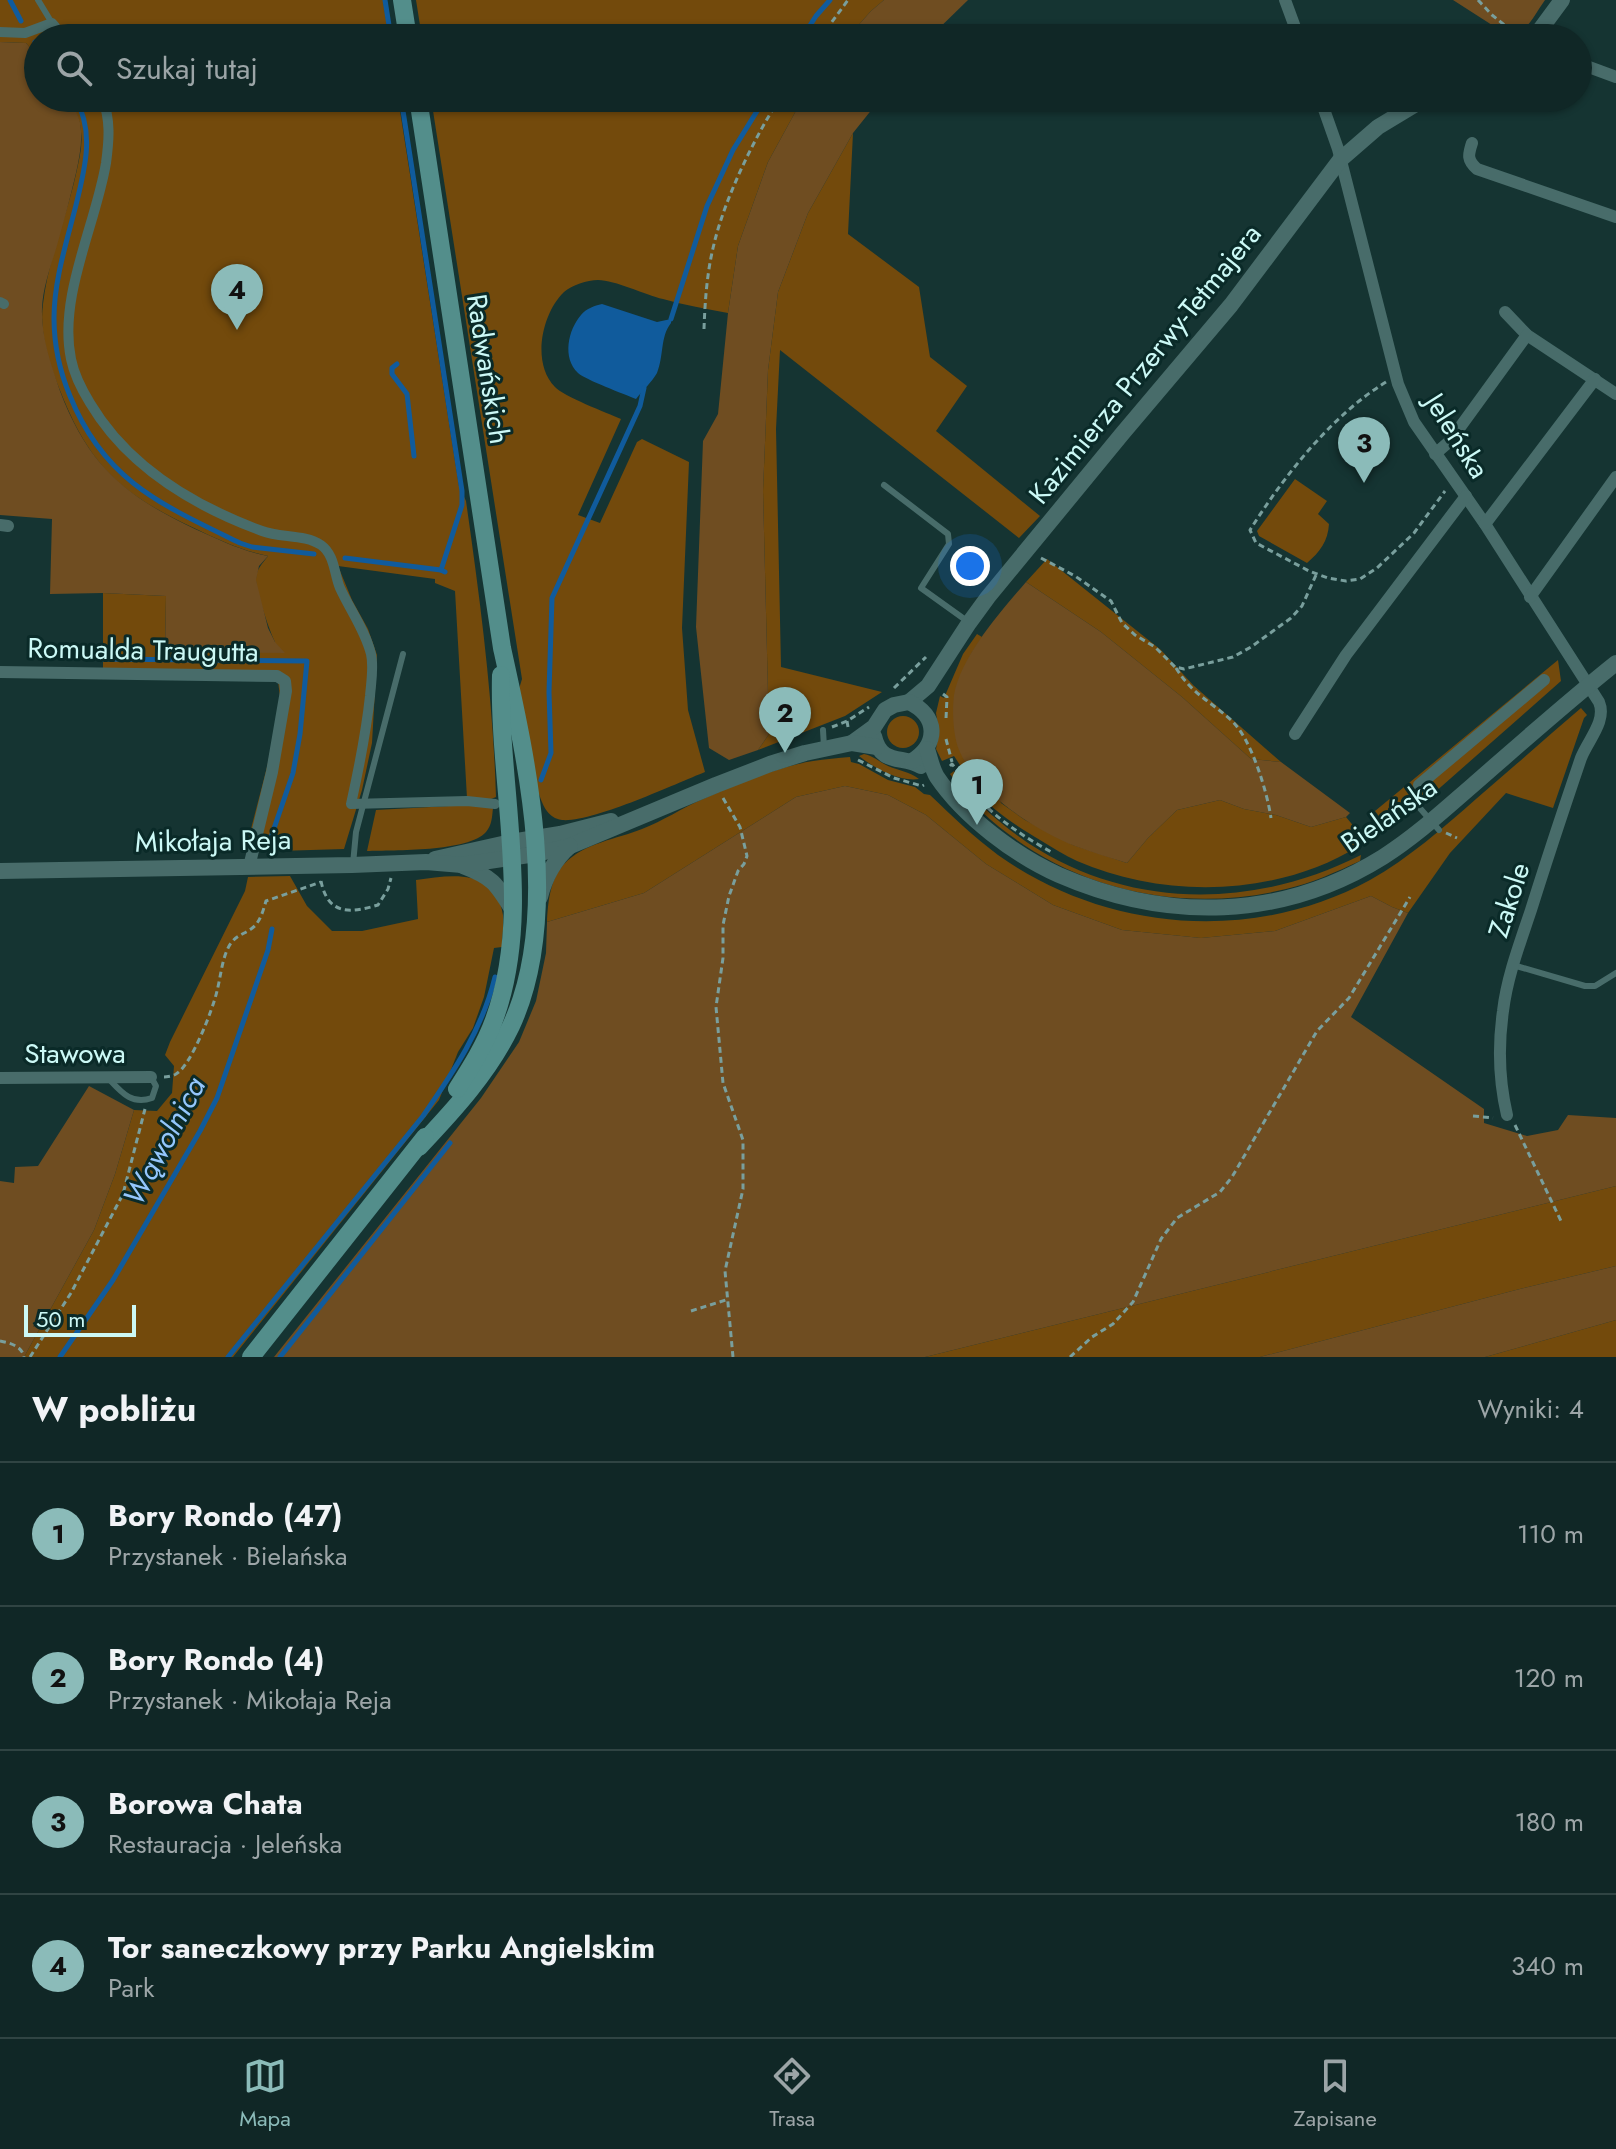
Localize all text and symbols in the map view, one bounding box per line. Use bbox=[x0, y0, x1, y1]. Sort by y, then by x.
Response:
search box bbox=[24, 24, 1592, 112]
icon: search bbox=[52, 46, 96, 90]
text: Szukaj tutaj bbox=[116, 47, 258, 90]
street label: Kazimierza Przerwy-Tetmajera bbox=[1019, 215, 1271, 513]
pin: 4 bbox=[211, 264, 263, 330]
street label: Radwańskich bbox=[456, 291, 520, 447]
street label: Jeleńska bbox=[1413, 382, 1499, 487]
pin: 3 bbox=[1338, 417, 1390, 483]
your location bbox=[950, 546, 990, 586]
street label: Romualda Traugutta bbox=[27, 627, 259, 673]
pin: 2 bbox=[759, 687, 811, 753]
pin: 1 bbox=[951, 759, 1003, 825]
street label: Bielańska bbox=[1333, 767, 1445, 863]
street label: Mikołaja Reja bbox=[134, 819, 292, 863]
street label: Zakole bbox=[1478, 857, 1540, 943]
street label: Stawowa bbox=[24, 1033, 126, 1074]
water label: Wąwolnica bbox=[112, 1069, 216, 1213]
scale bar bbox=[24, 1301, 136, 1337]
text: 50 m bbox=[36, 1303, 85, 1335]
text: W pobliżu bbox=[32, 1385, 196, 1434]
text: Wyniki: 4 bbox=[1477, 1390, 1584, 1428]
text: Bory Rondo (47) bbox=[108, 1494, 343, 1537]
text: 1 bbox=[51, 1515, 65, 1553]
text: 110 m bbox=[1517, 1515, 1584, 1553]
text: Przystanek · Bielańska bbox=[108, 1537, 348, 1575]
text: Bory Rondo (4) bbox=[108, 1638, 324, 1681]
text: 2 bbox=[49, 1659, 67, 1697]
text: 120 m bbox=[1514, 1659, 1584, 1697]
text: Przystanek · Mikołaja Reja bbox=[108, 1681, 392, 1719]
text: Borowa Chata bbox=[108, 1782, 303, 1825]
text: 3 bbox=[50, 1803, 66, 1841]
text: 180 m bbox=[1514, 1803, 1584, 1841]
text: Restauracja · Jeleńska bbox=[108, 1825, 342, 1863]
text: Tor saneczkowy przy Parku Angielskim bbox=[108, 1926, 655, 1969]
text: 4 bbox=[49, 1947, 67, 1985]
text: 340 m bbox=[1511, 1947, 1584, 1985]
text: Park bbox=[108, 1969, 154, 2007]
tab: Mapa bbox=[239, 2054, 291, 2134]
tab: Trasa bbox=[769, 2054, 815, 2134]
tab: Zapisane bbox=[1294, 2054, 1377, 2134]

